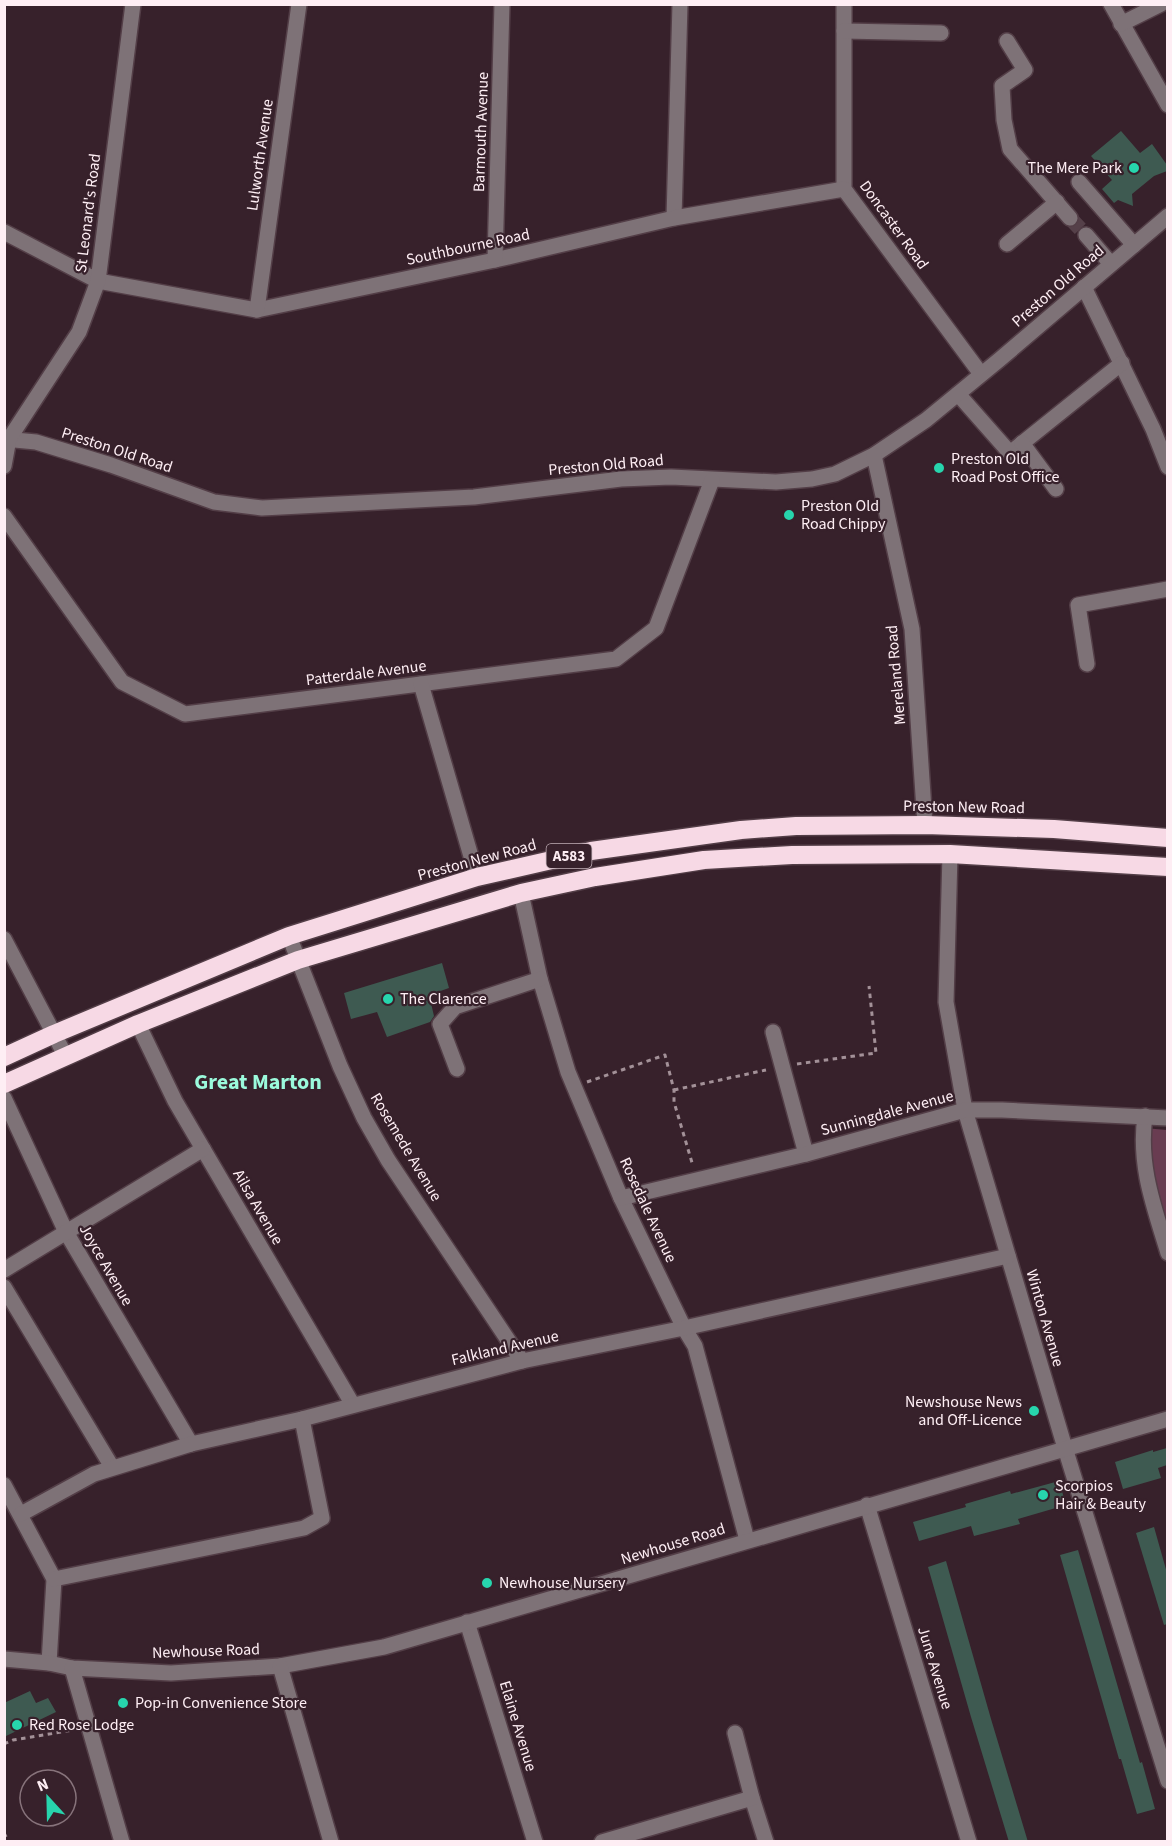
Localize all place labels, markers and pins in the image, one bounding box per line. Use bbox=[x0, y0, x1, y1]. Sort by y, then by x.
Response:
place label: The Mere Park bbox=[1028, 157, 1122, 179]
marker: The Mere Park bbox=[1127, 161, 1141, 175]
place label: Preston Old Road Post Office bbox=[951, 448, 1060, 488]
marker: Preston Old Road Post Office bbox=[932, 461, 946, 475]
place label: Preston Old Road Chippy bbox=[801, 495, 886, 535]
marker: Preston Old Road Chippy bbox=[782, 508, 796, 522]
place label: The Clarence bbox=[400, 988, 487, 1010]
marker: The Clarence bbox=[381, 992, 395, 1006]
place label: Newshouse News and Off-Licence bbox=[905, 1391, 1022, 1431]
marker: Newshouse News and Off-Licence bbox=[1027, 1404, 1041, 1418]
place label: Scorpios Hair & Beauty bbox=[1055, 1475, 1146, 1515]
marker: Scorpios Hair & Beauty bbox=[1036, 1488, 1050, 1502]
place label: Newhouse Nursery bbox=[499, 1572, 626, 1594]
marker: Newhouse Nursery bbox=[480, 1576, 494, 1590]
place label: Pop-in Convenience Store bbox=[135, 1692, 307, 1714]
marker: Pop-in Convenience Store bbox=[116, 1696, 130, 1710]
place label: Red Rose Lodge bbox=[29, 1714, 134, 1736]
marker: Red Rose Lodge bbox=[10, 1718, 24, 1732]

